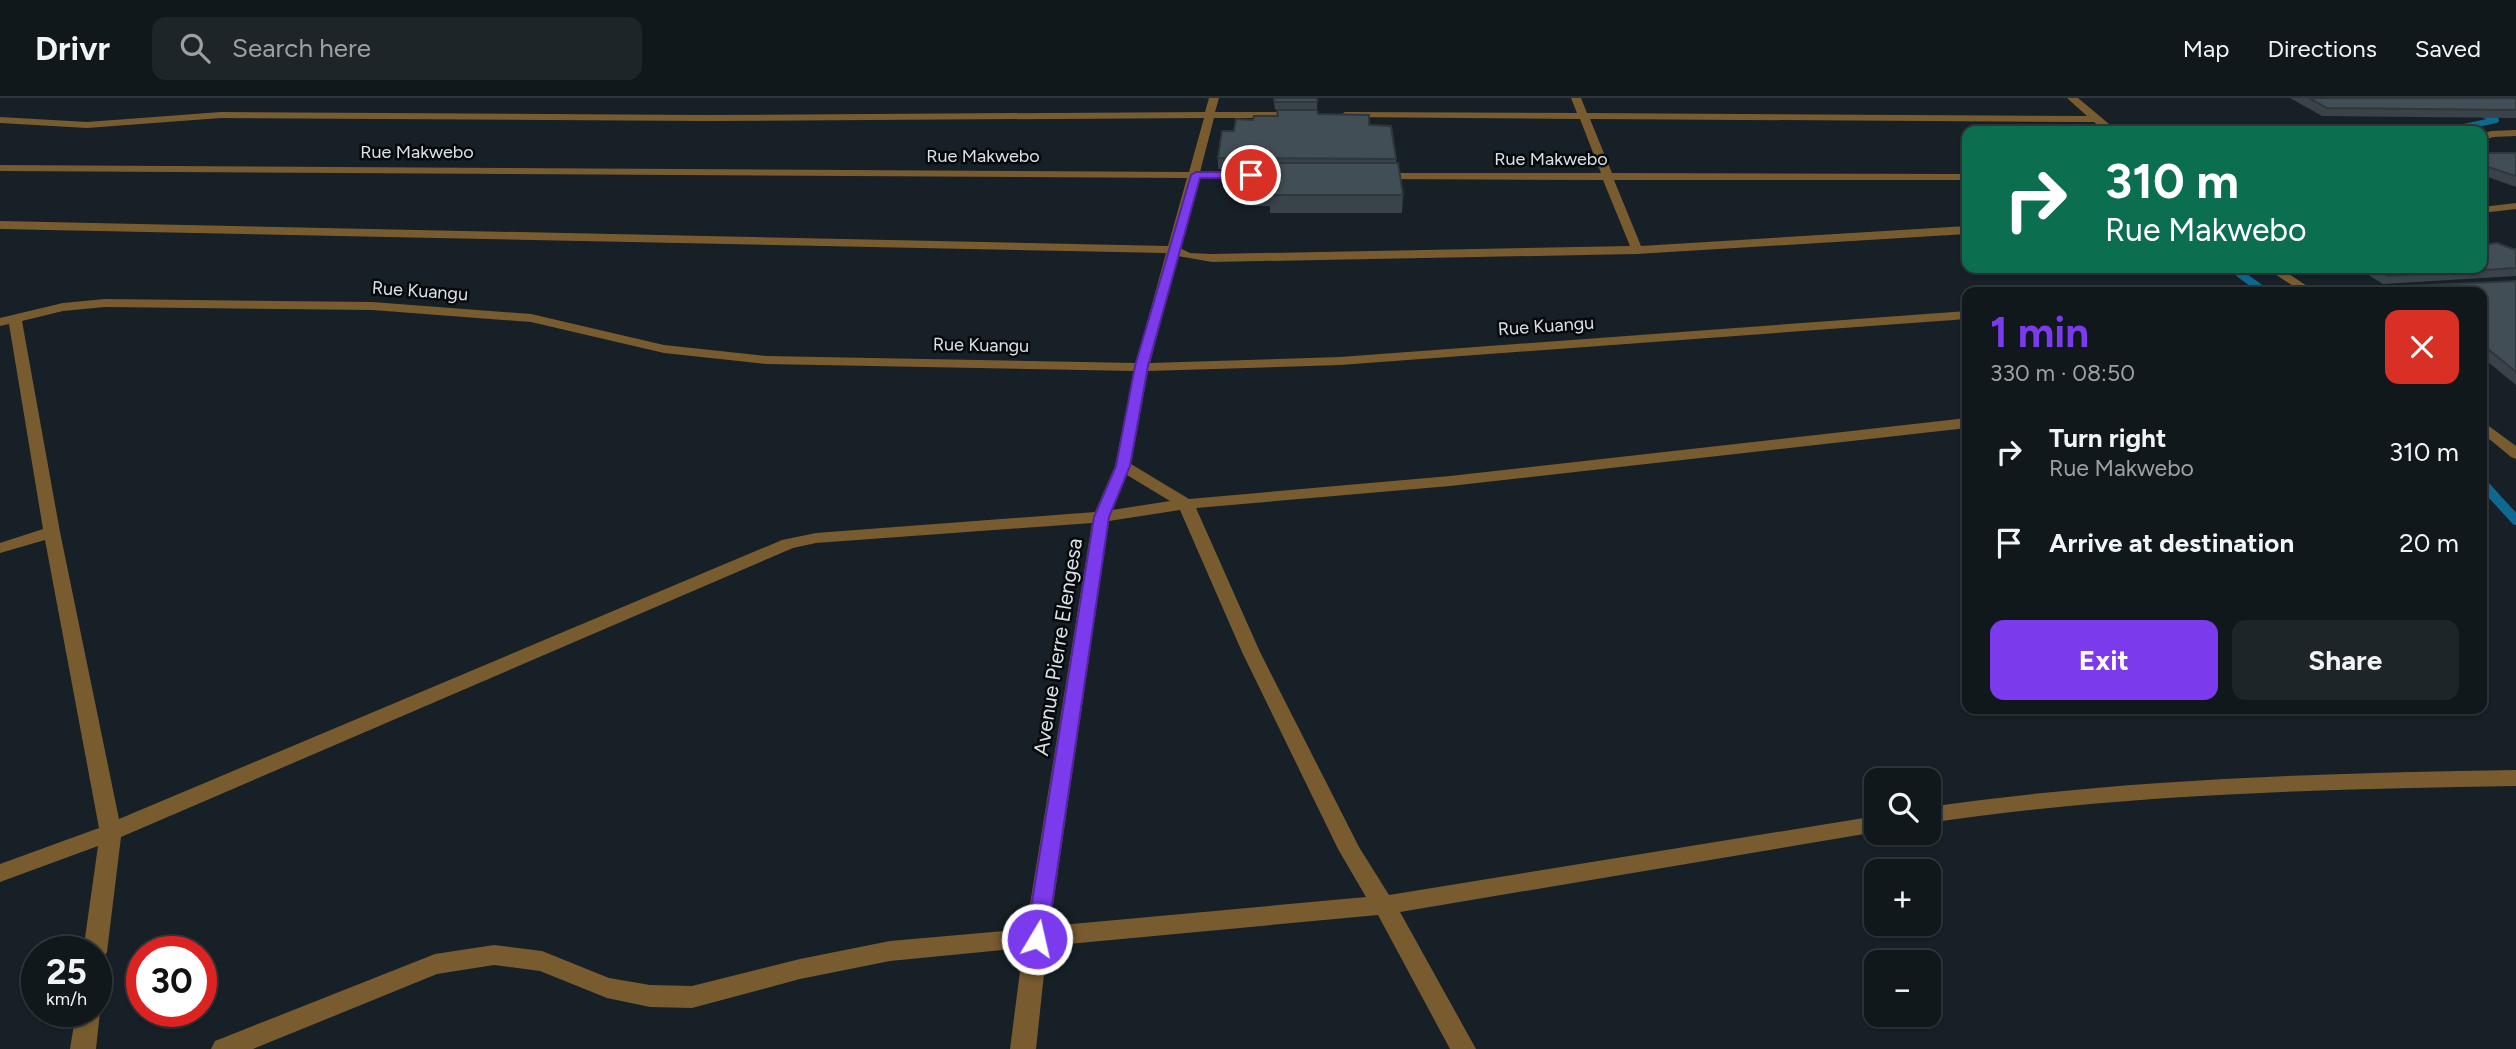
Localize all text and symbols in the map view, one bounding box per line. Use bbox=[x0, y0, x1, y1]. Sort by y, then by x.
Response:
search box bbox=[152, 17, 642, 80]
text: Drivr bbox=[35, 29, 110, 68]
icon: search bbox=[176, 29, 214, 67]
text: Search here bbox=[232, 32, 371, 64]
text: Map bbox=[2183, 34, 2229, 63]
text: Directions bbox=[2267, 34, 2377, 63]
text: Saved bbox=[2415, 34, 2481, 63]
street label: Rue Makwebo bbox=[360, 141, 474, 163]
street label: Rue Makwebo bbox=[926, 145, 1040, 167]
pin bbox=[1221, 145, 1281, 205]
street label: Rue Makwebo bbox=[1494, 148, 1608, 170]
text: 310 m bbox=[2105, 151, 2239, 210]
icon: right bbox=[1990, 154, 2081, 245]
icon: arrive bbox=[1232, 156, 1270, 194]
text: Rue Makwebo bbox=[2105, 211, 2307, 249]
street label: Rue Kuangu bbox=[371, 277, 469, 305]
text: 1 min bbox=[1990, 307, 2089, 358]
button: close bbox=[2385, 310, 2459, 384]
street label: Rue Kuangu bbox=[1497, 312, 1595, 340]
street label: Rue Kuangu bbox=[933, 333, 1029, 357]
text: 330 m · 08:50 bbox=[1990, 359, 2135, 387]
text: Turn right bbox=[2049, 422, 2166, 454]
icon: right bbox=[1990, 433, 2028, 471]
text: 310 m bbox=[2389, 436, 2459, 468]
text: Rue Makwebo bbox=[2049, 454, 2194, 482]
icon: arrive bbox=[1990, 524, 2028, 562]
text: Arrive at destination bbox=[2049, 527, 2294, 559]
text: 20 m bbox=[2399, 527, 2459, 559]
street label: Avenue Pierre Elengesa bbox=[1028, 536, 1087, 758]
button: Exit bbox=[1990, 620, 2218, 700]
button: Share bbox=[2232, 620, 2459, 700]
map controls bbox=[1864, 768, 1941, 1027]
button: search bbox=[1864, 768, 1941, 845]
button: + bbox=[1864, 859, 1941, 936]
position arrow bbox=[1000, 902, 1074, 976]
speed limit sign: 30 bbox=[126, 936, 217, 1027]
button: − bbox=[1864, 950, 1941, 1027]
text: 25 bbox=[46, 951, 87, 993]
text: km/h bbox=[46, 988, 87, 1010]

